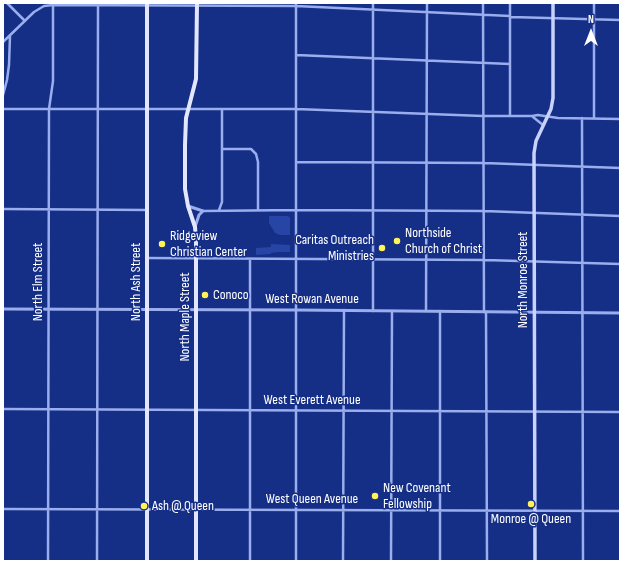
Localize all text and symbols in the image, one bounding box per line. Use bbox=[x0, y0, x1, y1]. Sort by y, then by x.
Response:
north arrow bbox=[571, 12, 611, 52]
text: N bbox=[588, 13, 594, 26]
place label: Northside Church of Christ bbox=[405, 225, 482, 258]
place label: Ridgeview Christian Center bbox=[170, 228, 247, 260]
place label: Caritas Outreach Ministries bbox=[295, 232, 374, 264]
street label: North Monroe Street bbox=[515, 232, 531, 328]
marker: Northside Church of Christ bbox=[392, 236, 402, 246]
marker: Ridgeview Christian Center bbox=[157, 239, 167, 249]
street label: North Elm Street bbox=[30, 243, 46, 321]
street label: North Ash Street bbox=[128, 243, 144, 321]
marker: Caritas Outreach Ministries bbox=[377, 243, 387, 253]
street label: North Maple Street bbox=[177, 272, 193, 362]
place label: Conoco bbox=[213, 287, 249, 303]
marker: Conoco bbox=[200, 290, 210, 300]
street label: West Rowan Avenue bbox=[265, 291, 359, 307]
street label: West Everett Avenue bbox=[263, 392, 361, 408]
place label: New Covenant Fellowship bbox=[383, 480, 451, 512]
street label: West Queen Avenue bbox=[266, 491, 358, 507]
marker: New Covenant Fellowship bbox=[370, 491, 380, 501]
place label: Ash @ Queen bbox=[152, 498, 214, 514]
marker: Monroe @ Queen bbox=[526, 499, 536, 509]
marker: Ash @ Queen bbox=[139, 501, 149, 511]
place label: Monroe @ Queen bbox=[491, 511, 571, 527]

